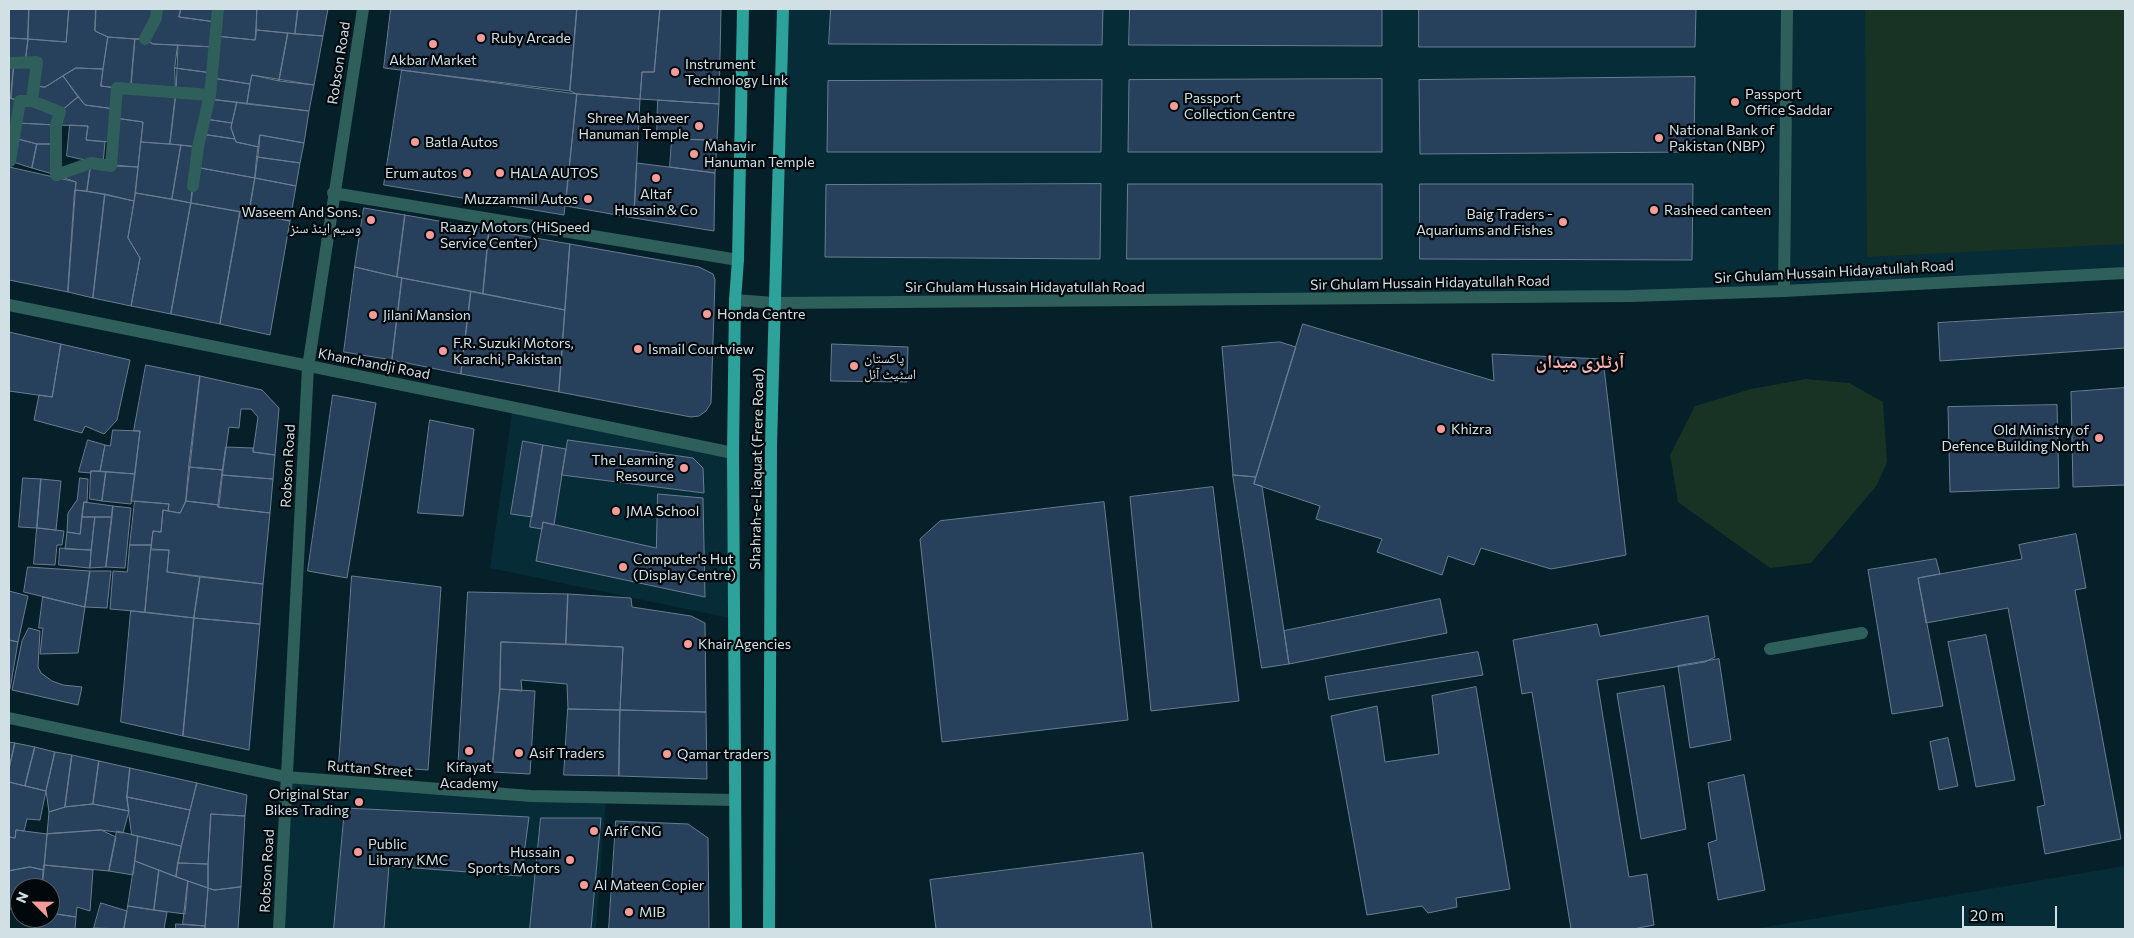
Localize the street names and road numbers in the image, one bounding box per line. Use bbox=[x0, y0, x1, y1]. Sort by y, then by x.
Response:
street label: Robson Road bbox=[324, 20, 354, 106]
street label: Sir Ghulam Hussain Hidayatullah Road bbox=[1714, 257, 1954, 287]
street label: Sir Ghulam Hussain Hidayatullah Road bbox=[1310, 273, 1550, 293]
street label: Sir Ghulam Hussain Hidayatullah Road bbox=[905, 279, 1145, 295]
street label: Khanchandji Road bbox=[317, 345, 431, 383]
street label: Shahrah-e-Liaquat (Frere Road) bbox=[747, 368, 767, 570]
street label: Robson Road bbox=[277, 424, 299, 508]
street label: Ruttan Street bbox=[326, 758, 414, 780]
street label: Robson Road bbox=[256, 829, 278, 913]

